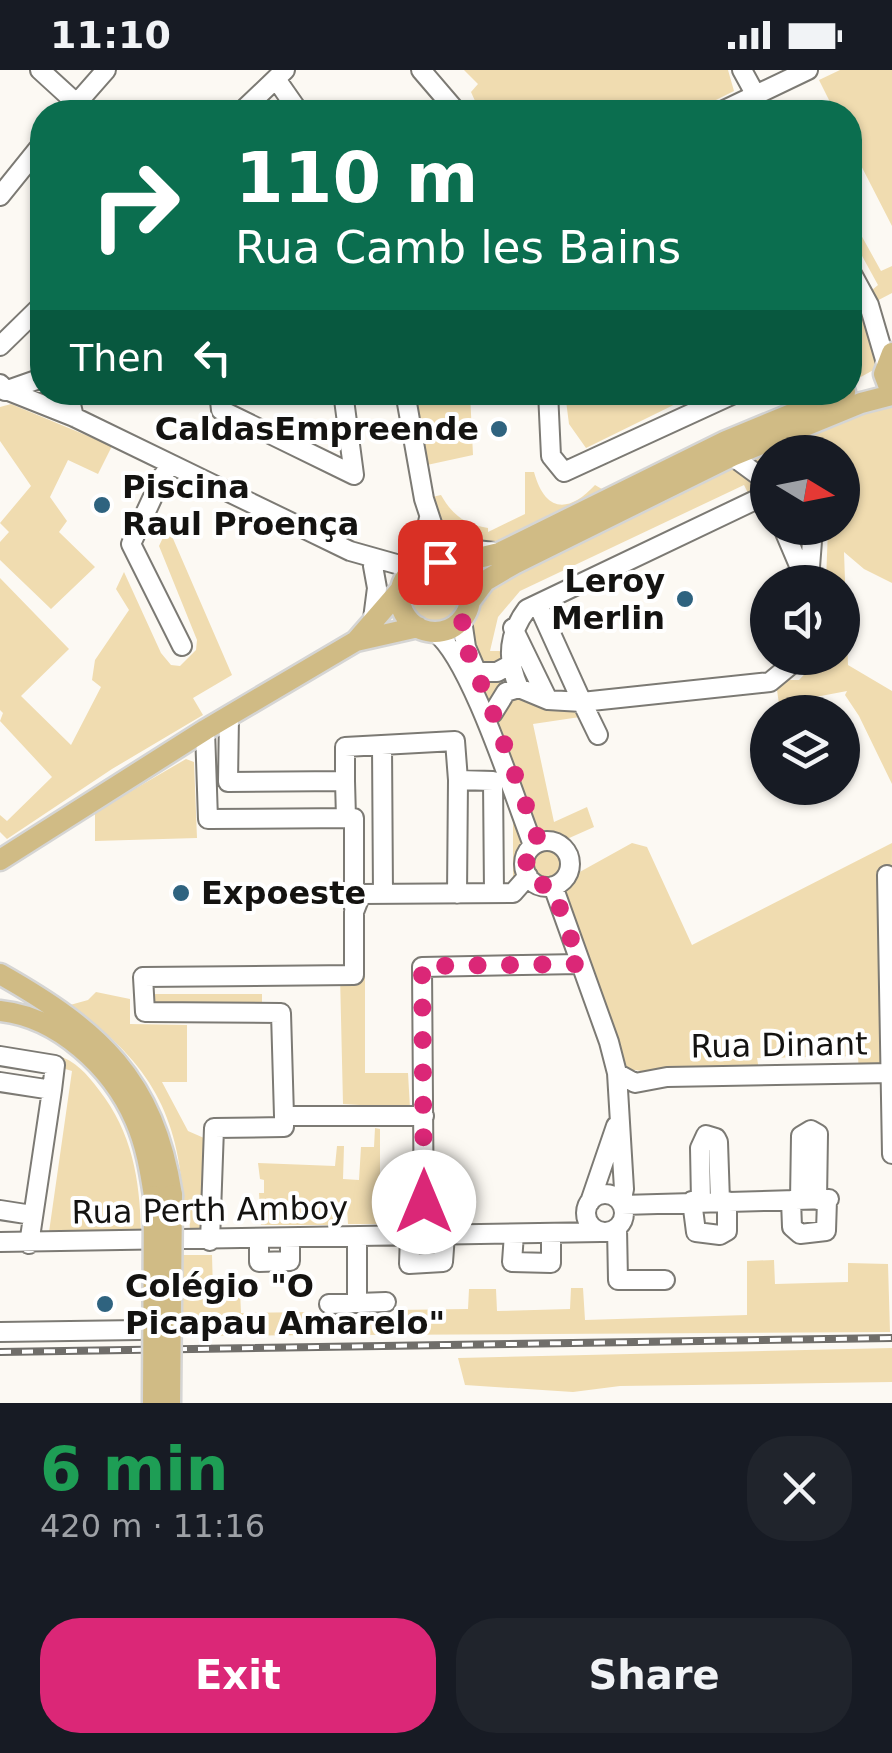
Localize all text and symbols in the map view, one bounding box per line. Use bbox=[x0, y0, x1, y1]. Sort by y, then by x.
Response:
text: 11:10 bbox=[50, 13, 171, 57]
text: 110 m bbox=[235, 137, 478, 219]
icon: right bbox=[70, 140, 200, 270]
text: Rua Camb les Bains bbox=[235, 221, 681, 274]
icon: left bbox=[185, 330, 240, 385]
text: Then bbox=[70, 336, 165, 380]
place label: CaldasEmpreende bbox=[155, 410, 479, 448]
marker: CaldasEmpreende bbox=[488, 418, 510, 440]
north arrow bbox=[750, 435, 860, 545]
map controls bbox=[750, 435, 860, 805]
place label: Piscina Raul Proença bbox=[122, 468, 359, 543]
marker: Piscina Raul Proença bbox=[91, 494, 113, 516]
pin bbox=[398, 520, 483, 605]
icon: arrive bbox=[413, 535, 468, 590]
place label: Leroy Merlin bbox=[551, 562, 665, 637]
button: sound bbox=[750, 565, 860, 675]
marker: Leroy Merlin bbox=[674, 588, 696, 610]
button: layers bbox=[750, 695, 860, 805]
place label: Expoeste bbox=[201, 874, 366, 912]
marker: Expoeste bbox=[170, 882, 192, 904]
street label: Rua Dinant bbox=[690, 1024, 868, 1066]
position arrow bbox=[372, 1150, 476, 1254]
street label: Rua Perth Amboy bbox=[71, 1189, 349, 1231]
place label: Colégio "O Picapau Amarelo" bbox=[125, 1267, 445, 1342]
marker: Colégio "O Picapau Amarelo" bbox=[94, 1293, 116, 1315]
text: 6 min bbox=[40, 1434, 228, 1504]
button: close bbox=[747, 1436, 852, 1541]
text: 420 m · 11:16 bbox=[40, 1507, 265, 1545]
button: Exit bbox=[40, 1618, 436, 1733]
button: Share bbox=[456, 1618, 852, 1733]

